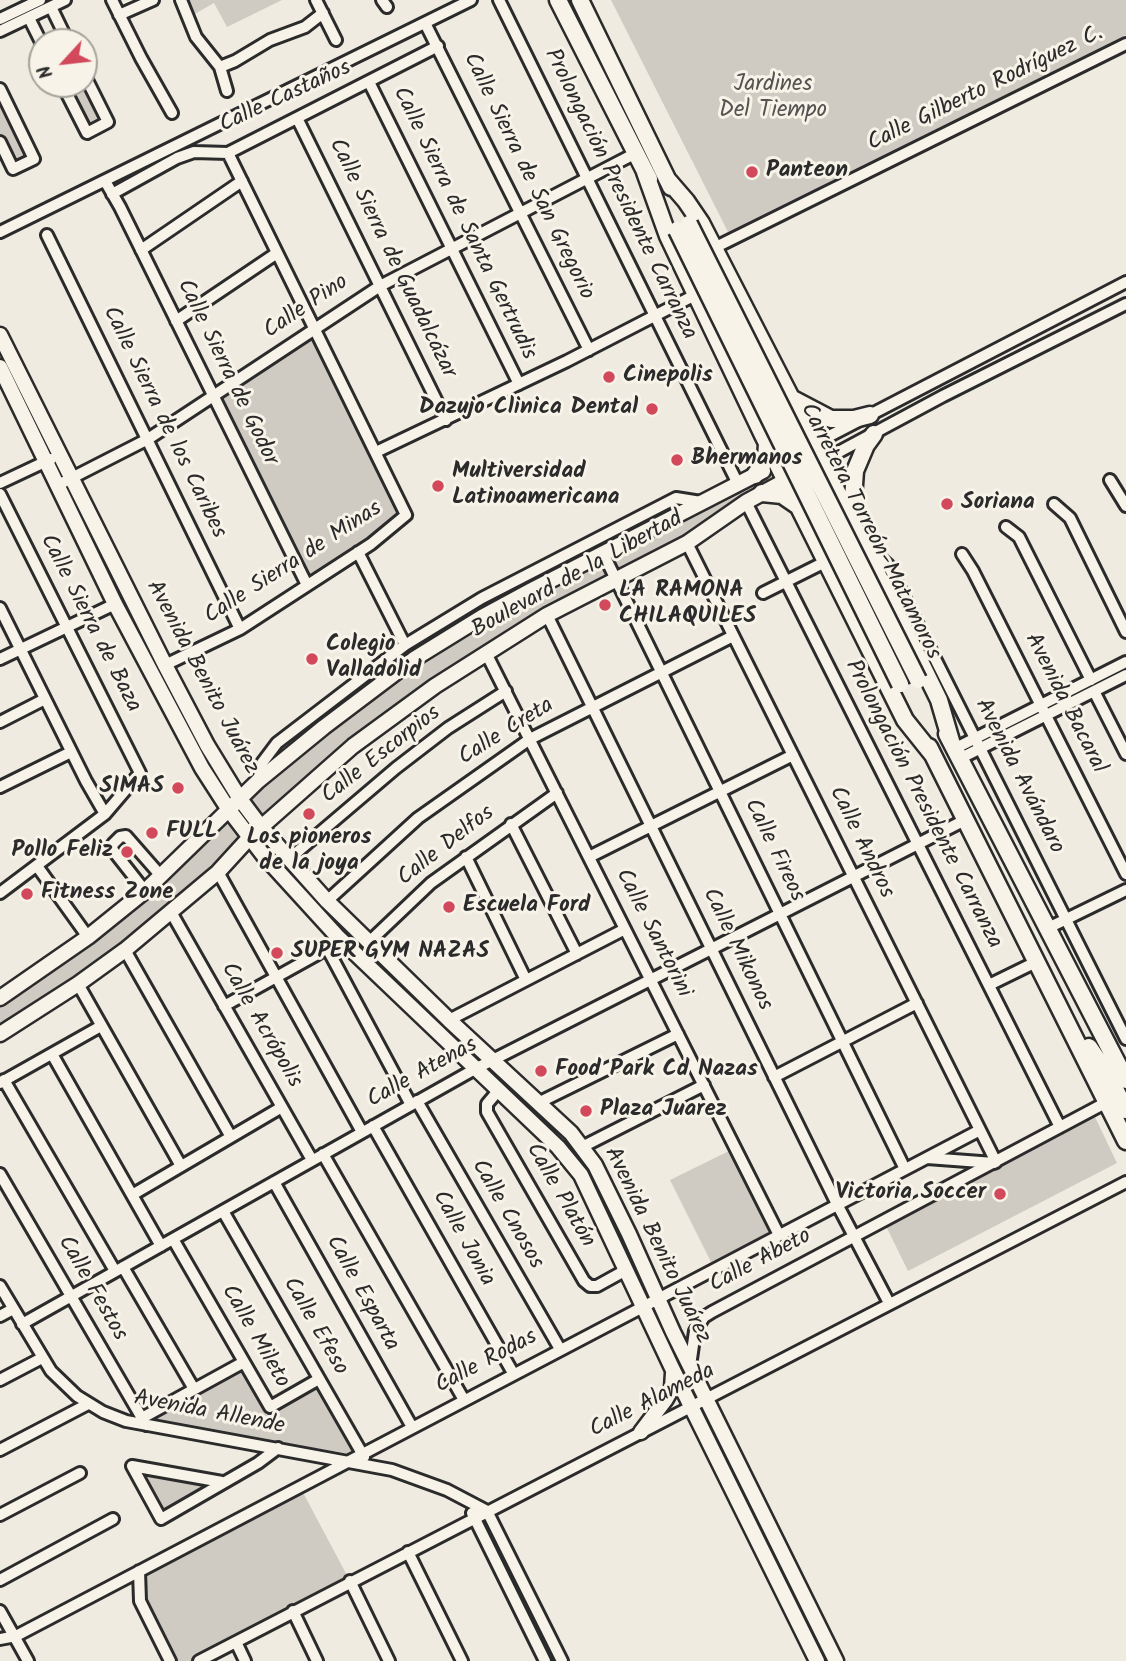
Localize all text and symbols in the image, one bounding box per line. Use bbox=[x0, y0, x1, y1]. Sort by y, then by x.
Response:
street label: Calle Gilberto Rodríguez C. bbox=[864, 21, 1108, 159]
north arrow bbox=[28, 28, 98, 98]
street label: Prolongación Presidente Carranza bbox=[536, 45, 702, 345]
street label: Calle Sierra de San Gregorio bbox=[455, 49, 599, 305]
street label: Calle Castaños bbox=[216, 56, 356, 140]
text: N bbox=[30, 59, 62, 84]
park label: Jardines Del Tiempo bbox=[719, 72, 827, 126]
street label: Calle Sierra de Santa Gertrudis bbox=[385, 83, 541, 365]
street label: Calle Sierra de Guadalcázar bbox=[321, 135, 461, 383]
place label: Panteon bbox=[766, 158, 848, 186]
marker: Panteon bbox=[744, 164, 760, 180]
street label: Calle Pino bbox=[259, 270, 355, 346]
street label: Calle Sierra de Godor bbox=[169, 275, 283, 471]
street label: Calle Sierra de los Caribes bbox=[95, 302, 231, 544]
place label: Cinepolis bbox=[623, 363, 713, 391]
marker: Cinepolis bbox=[601, 369, 617, 385]
place label: Dazujo Clinica Dental bbox=[419, 395, 638, 423]
street label: Carretera Torreón-Matamoros bbox=[792, 399, 946, 665]
marker: Dazujo Clinica Dental bbox=[644, 401, 660, 417]
place label: Bhermanos bbox=[691, 446, 802, 474]
marker: Bhermanos bbox=[669, 452, 685, 468]
place label: Multiversidad Latinoamericana bbox=[452, 459, 619, 513]
marker: Multiversidad Latinoamericana bbox=[430, 478, 446, 494]
place label: Soriana bbox=[961, 490, 1035, 518]
street label: Calle Sierra de Minas bbox=[200, 496, 388, 632]
marker: Soriana bbox=[939, 496, 955, 512]
street label: Boulevard de la Libertad bbox=[468, 507, 688, 645]
street label: Calle Sierra de Baza bbox=[32, 530, 146, 718]
street label: Avenida Benito Juárez bbox=[138, 576, 264, 780]
place label: LA RAMONA CHILAQUILES bbox=[619, 578, 756, 632]
marker: LA RAMONA CHILAQUILES bbox=[597, 597, 613, 613]
street label: Avenida Bacaral bbox=[1017, 629, 1111, 779]
place label: Colegio Valladolid bbox=[326, 632, 421, 686]
marker: Colegio Valladolid bbox=[304, 651, 320, 667]
street label: Prolongación Presidente Carranza bbox=[837, 656, 1007, 954]
street label: Calle Creta bbox=[454, 693, 560, 773]
street label: Avenida Avándaro bbox=[967, 695, 1069, 859]
street label: Calle Escorpios bbox=[317, 701, 447, 811]
place label: SIMAS bbox=[100, 774, 164, 802]
marker: SIMAS bbox=[170, 780, 186, 796]
street label: Calle Andros bbox=[821, 783, 899, 903]
street label: Calle Fireos bbox=[736, 795, 810, 907]
street label: Calle Delfos bbox=[393, 801, 501, 893]
marker: Los pioneros de la joya bbox=[301, 806, 317, 822]
place label: FULL bbox=[166, 819, 217, 847]
marker: FULL bbox=[144, 825, 160, 841]
place label: Los pioneros de la joya bbox=[246, 825, 372, 879]
place label: Pollo Feliz bbox=[11, 838, 113, 866]
marker: Pollo Feliz bbox=[119, 844, 135, 860]
street label: Calle Santorini bbox=[608, 865, 696, 1003]
place label: Fitness Zone bbox=[41, 880, 173, 908]
street label: Calle Mikonos bbox=[695, 884, 777, 1016]
marker: Fitness Zone bbox=[19, 886, 35, 902]
place label: Escuela Ford bbox=[463, 893, 590, 921]
marker: Escuela Ford bbox=[441, 899, 457, 915]
place label: SUPER GYM NAZAS bbox=[291, 939, 489, 967]
marker: SUPER GYM NAZAS bbox=[269, 945, 285, 961]
street label: Calle Acrópolis bbox=[213, 958, 307, 1094]
street label: Calle Atenas bbox=[363, 1032, 483, 1116]
place label: Food Park Cd Nazas bbox=[555, 1057, 758, 1085]
marker: Food Park Cd Nazas bbox=[533, 1063, 549, 1079]
place label: Plaza Juarez bbox=[600, 1097, 727, 1125]
marker: Plaza Juarez bbox=[578, 1103, 594, 1119]
street label: Calle Platón bbox=[518, 1139, 600, 1253]
street label: Avenida Benito Juárez bbox=[596, 1143, 716, 1349]
street label: Calle Cnosos bbox=[464, 1155, 548, 1275]
place label: Victoria Soccer bbox=[836, 1180, 986, 1208]
street label: Calle Jonia bbox=[424, 1186, 500, 1292]
marker: Victoria Soccer bbox=[992, 1186, 1008, 1202]
street label: Calle Abeto bbox=[705, 1224, 817, 1300]
street label: Calle Esparta bbox=[318, 1231, 404, 1357]
street label: Calle Festos bbox=[50, 1232, 132, 1346]
street label: Calle Efeso bbox=[275, 1273, 353, 1381]
street label: Calle Mileto bbox=[213, 1281, 295, 1393]
street label: Calle Rodas bbox=[431, 1325, 543, 1401]
street label: Calle Alameda bbox=[586, 1359, 720, 1445]
street label: Avenida Allende bbox=[131, 1386, 287, 1442]

